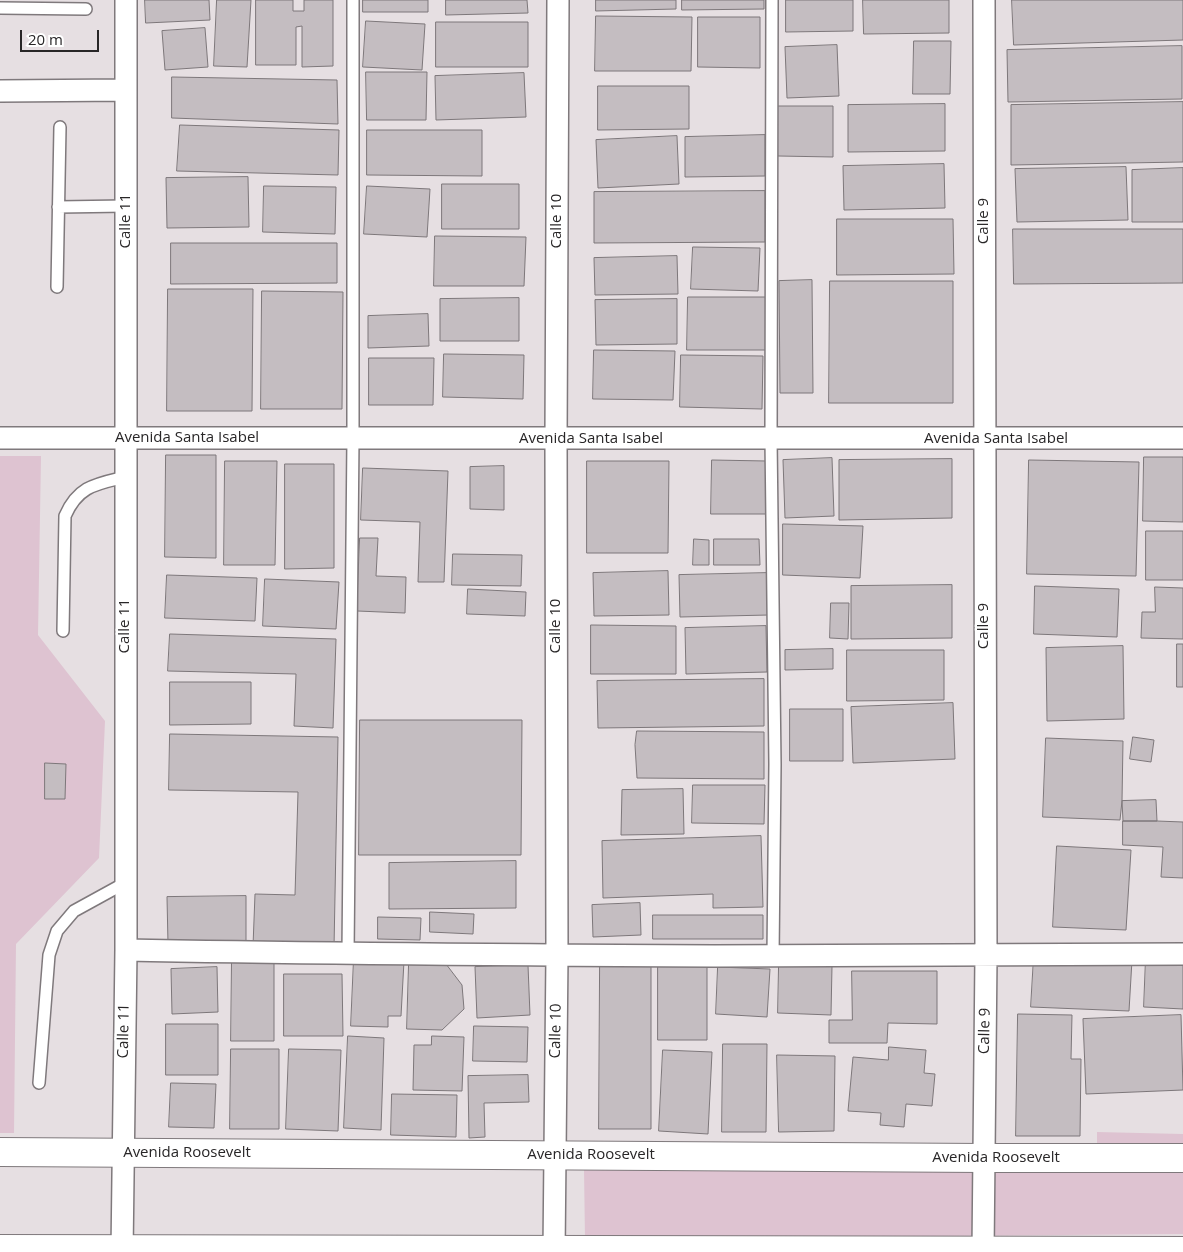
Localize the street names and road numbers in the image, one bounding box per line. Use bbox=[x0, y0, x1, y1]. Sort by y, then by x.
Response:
street label: Calle 11 bbox=[117, 194, 135, 248]
street label: Calle 10 bbox=[548, 194, 566, 248]
street label: Calle 9 bbox=[975, 198, 993, 244]
street label: Avenida Santa Isabel bbox=[115, 429, 259, 447]
street label: Avenida Santa Isabel bbox=[519, 430, 663, 448]
street label: Avenida Santa Isabel bbox=[924, 430, 1068, 448]
street label: Calle 11 bbox=[116, 599, 134, 653]
street label: Calle 10 bbox=[547, 599, 565, 653]
street label: Calle 9 bbox=[975, 603, 993, 649]
street label: Calle 11 bbox=[115, 1003, 133, 1059]
street label: Calle 10 bbox=[547, 1003, 565, 1059]
street label: Calle 9 bbox=[976, 1008, 994, 1054]
street label: Avenida Roosevelt bbox=[123, 1144, 251, 1162]
street label: Avenida Roosevelt bbox=[527, 1146, 655, 1164]
street label: Avenida Roosevelt bbox=[932, 1149, 1060, 1167]

